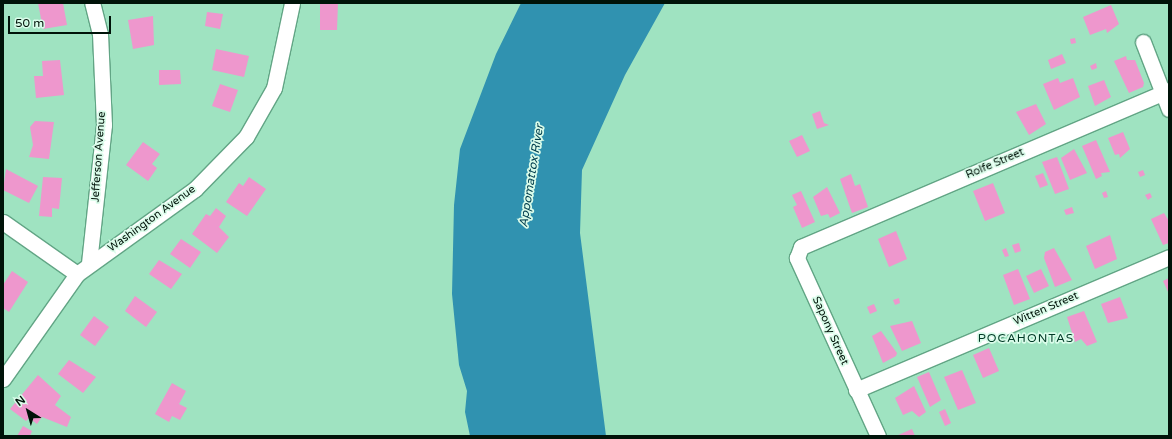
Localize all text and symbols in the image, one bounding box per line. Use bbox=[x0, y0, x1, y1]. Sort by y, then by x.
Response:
scale bar bbox=[10, 8, 113, 34]
text: 50 m bbox=[15, 16, 44, 30]
street label: Jefferson Avenue bbox=[89, 111, 109, 203]
water label: Appomattox River bbox=[517, 124, 547, 228]
street label: Rolfe Street bbox=[964, 146, 1026, 182]
street label: Washington Avenue bbox=[106, 183, 198, 255]
street label: Witten Street bbox=[1012, 289, 1080, 329]
street label: Sapony Street bbox=[809, 295, 851, 367]
district label: POCAHONTAS bbox=[978, 332, 1074, 346]
north arrow bbox=[8, 391, 48, 431]
text: N bbox=[13, 393, 28, 409]

